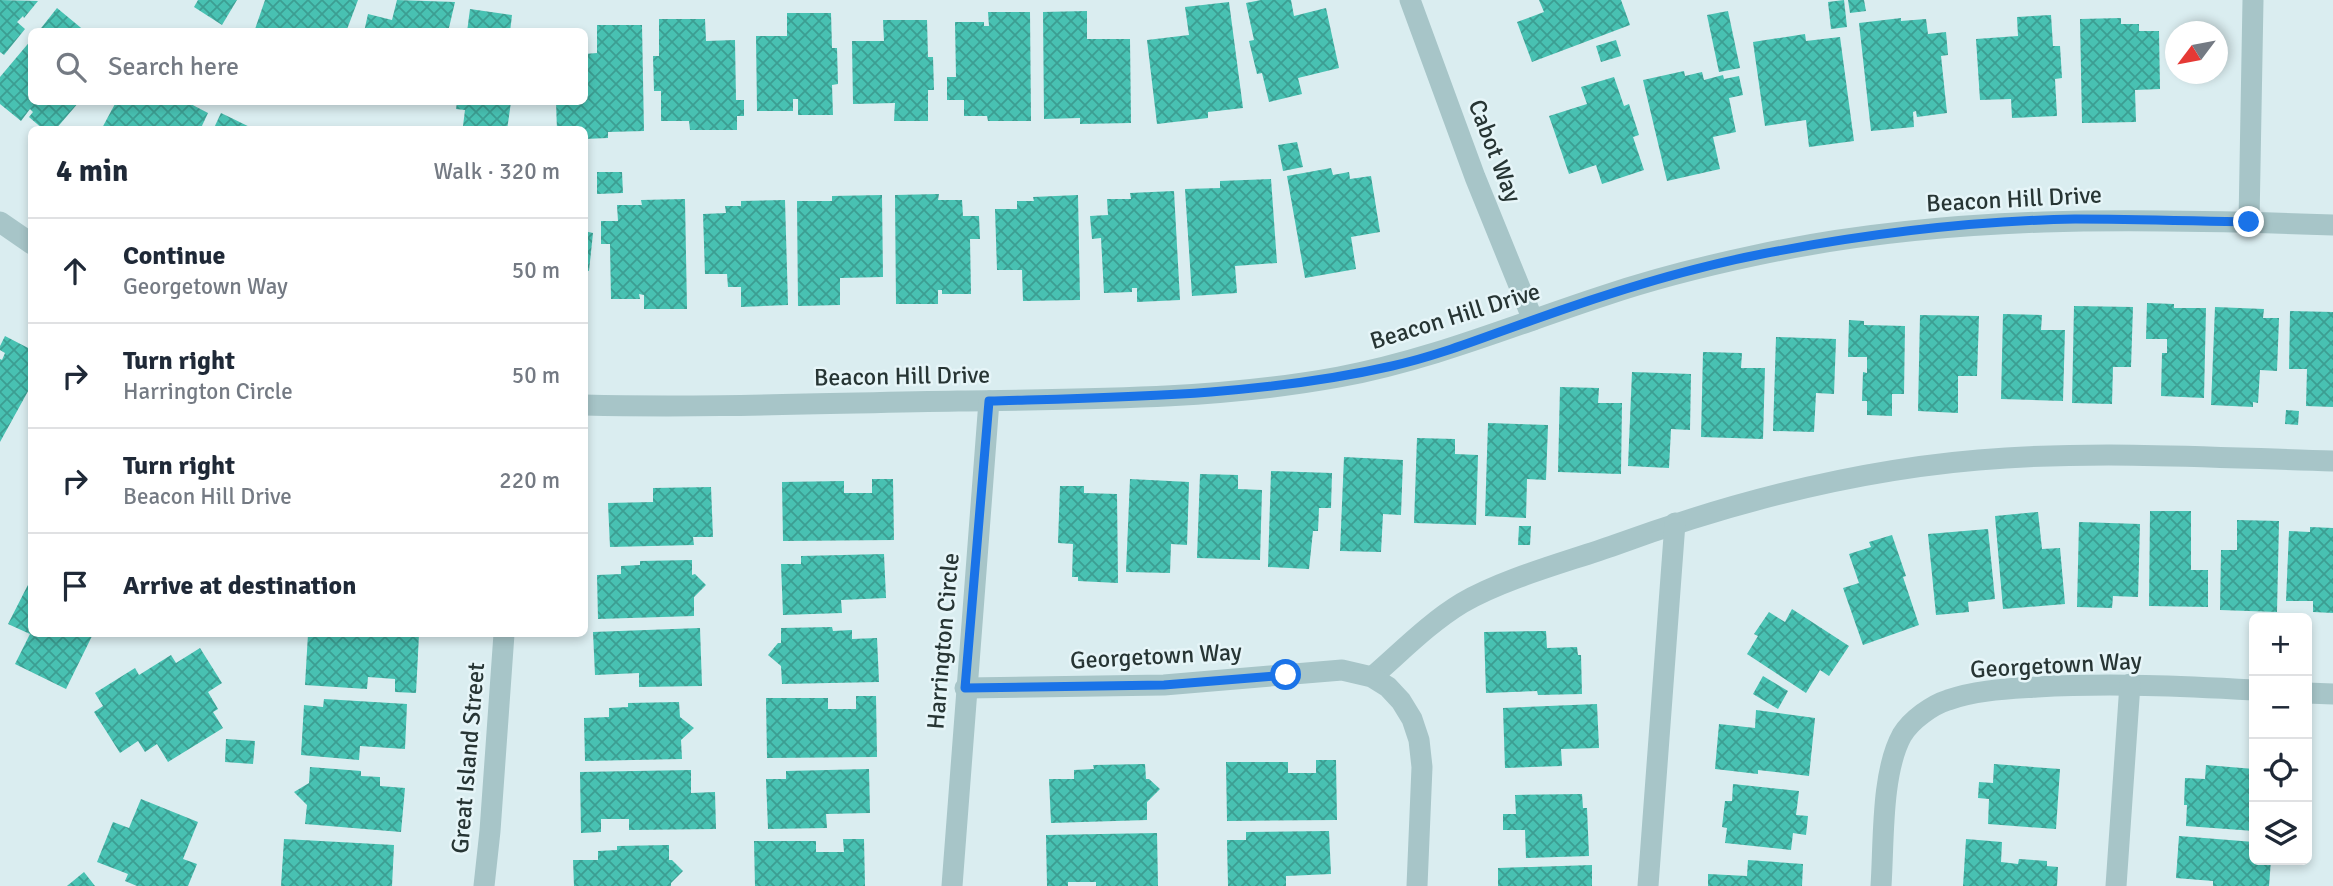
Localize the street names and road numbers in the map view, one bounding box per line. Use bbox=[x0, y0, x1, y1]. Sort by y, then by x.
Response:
street label: Cabot Way bbox=[1462, 95, 1528, 207]
street label: Beacon Hill Drive bbox=[1925, 179, 2103, 219]
street label: Beacon Hill Drive bbox=[1366, 276, 1544, 356]
street label: Beacon Hill Drive bbox=[814, 359, 990, 393]
street label: Harrington Circle bbox=[920, 551, 966, 731]
street label: Georgetown Way bbox=[1069, 637, 1243, 675]
street label: Georgetown Way bbox=[1969, 646, 2143, 684]
street label: Great Island Street bbox=[445, 661, 491, 855]

